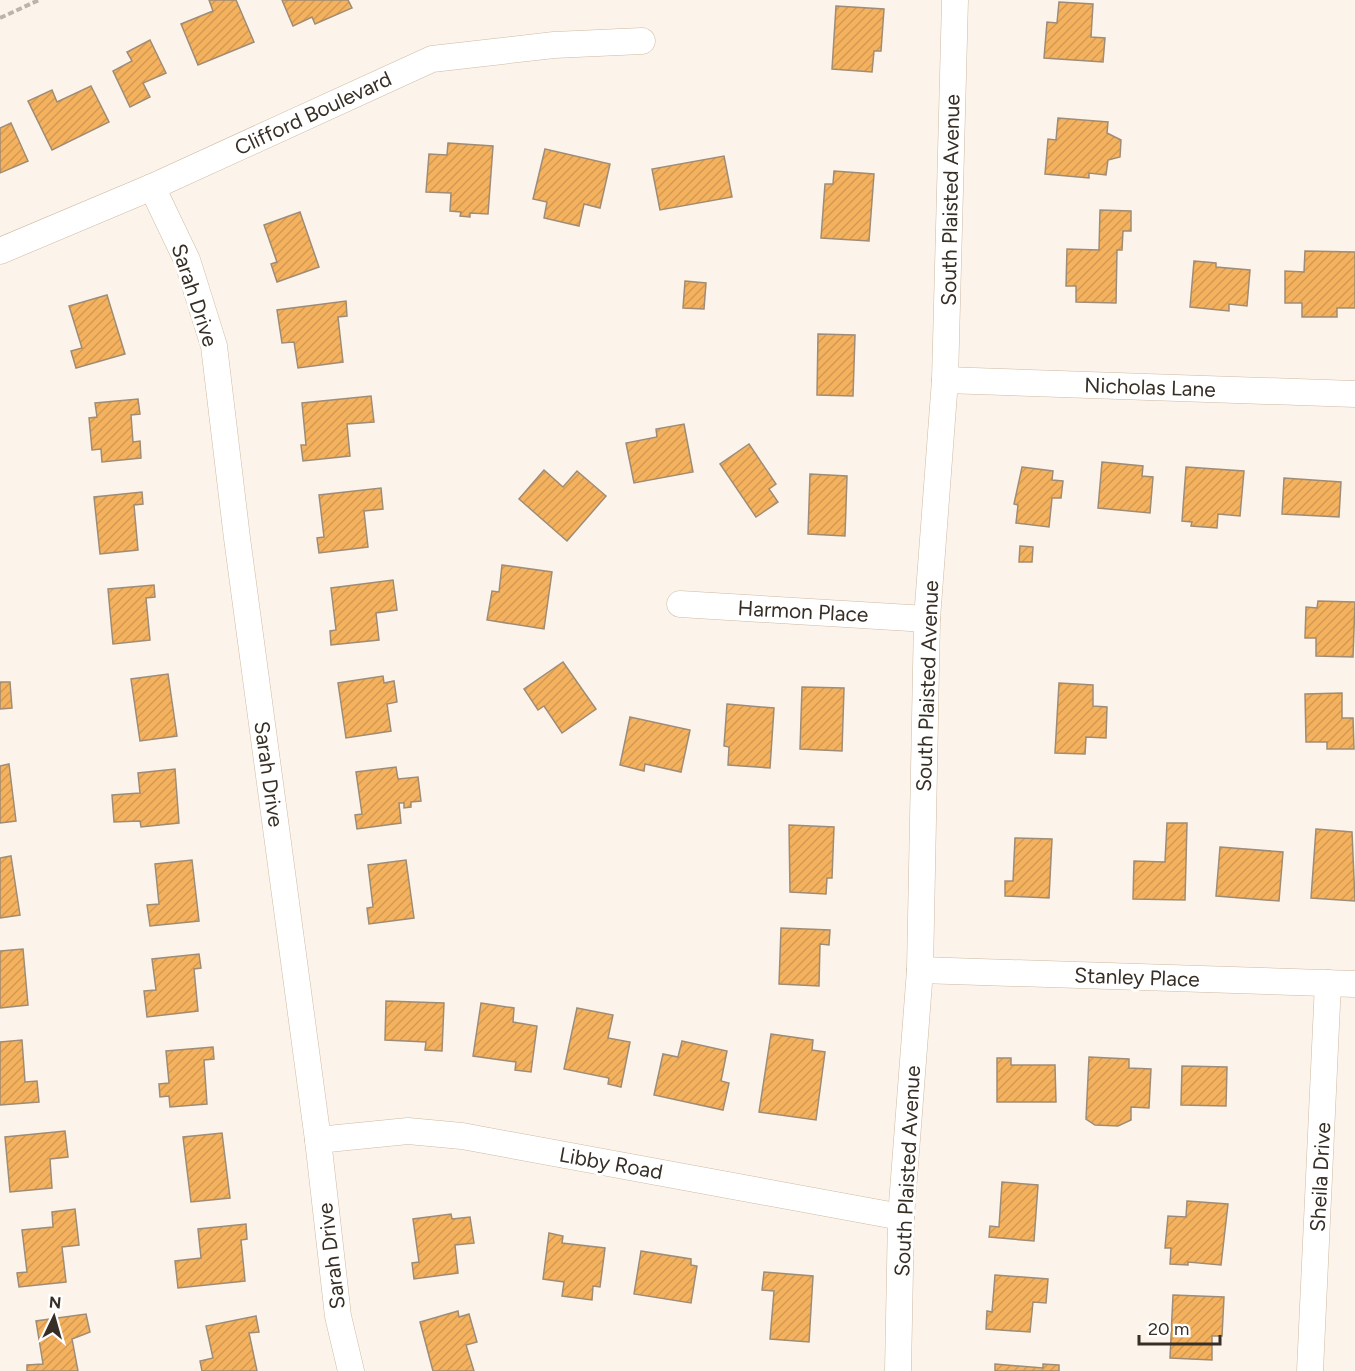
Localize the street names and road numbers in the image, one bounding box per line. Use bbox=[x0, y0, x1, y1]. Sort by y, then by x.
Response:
street label: Clifford Boulevard bbox=[231, 66, 395, 160]
street label: South Plaisted Avenue bbox=[936, 94, 964, 306]
street label: Sarah Drive bbox=[167, 240, 223, 350]
street label: Nicholas Lane bbox=[1084, 372, 1216, 402]
street label: South Plaisted Avenue bbox=[911, 580, 943, 792]
street label: Harmon Place bbox=[737, 595, 869, 627]
street label: Sarah Drive bbox=[249, 719, 289, 829]
street label: Stanley Place bbox=[1074, 962, 1200, 992]
street label: South Plaisted Avenue bbox=[889, 1065, 925, 1277]
street label: Sheila Drive bbox=[1305, 1121, 1335, 1233]
street label: Libby Road bbox=[557, 1142, 665, 1184]
street label: Sarah Drive bbox=[312, 1201, 350, 1311]

